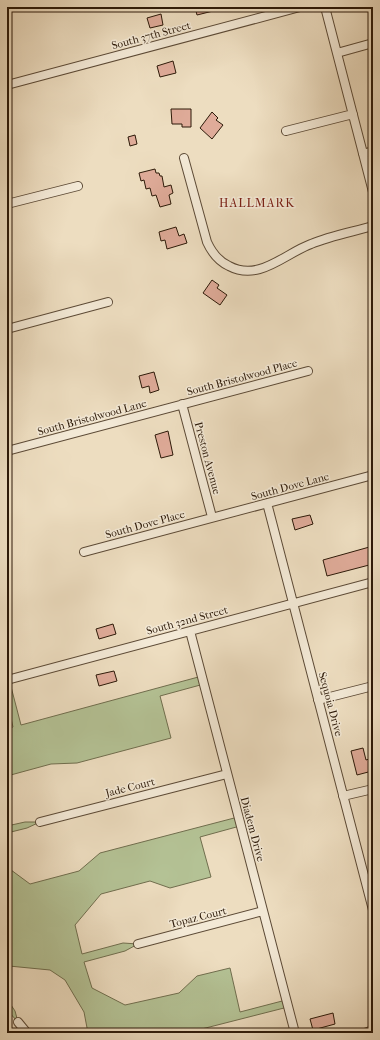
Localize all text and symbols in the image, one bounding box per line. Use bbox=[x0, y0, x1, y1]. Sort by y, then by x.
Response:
street label: South 37th Street bbox=[110, 19, 192, 52]
district label: HALLMARK bbox=[219, 196, 295, 210]
street label: South Bristolwood Place bbox=[185, 356, 299, 398]
street label: South Bristolwood Lane bbox=[36, 397, 149, 438]
street label: Preston Avenue bbox=[192, 420, 224, 496]
street label: South Dove Lane bbox=[250, 470, 331, 503]
street label: South Dove Place bbox=[104, 507, 187, 541]
street label: South 32nd Street bbox=[145, 603, 229, 638]
street label: Sequoia Drive bbox=[316, 671, 345, 738]
street label: Jade Court bbox=[103, 775, 156, 800]
street label: Diadem Drive bbox=[238, 795, 268, 863]
street label: Topaz Court bbox=[168, 904, 228, 931]

